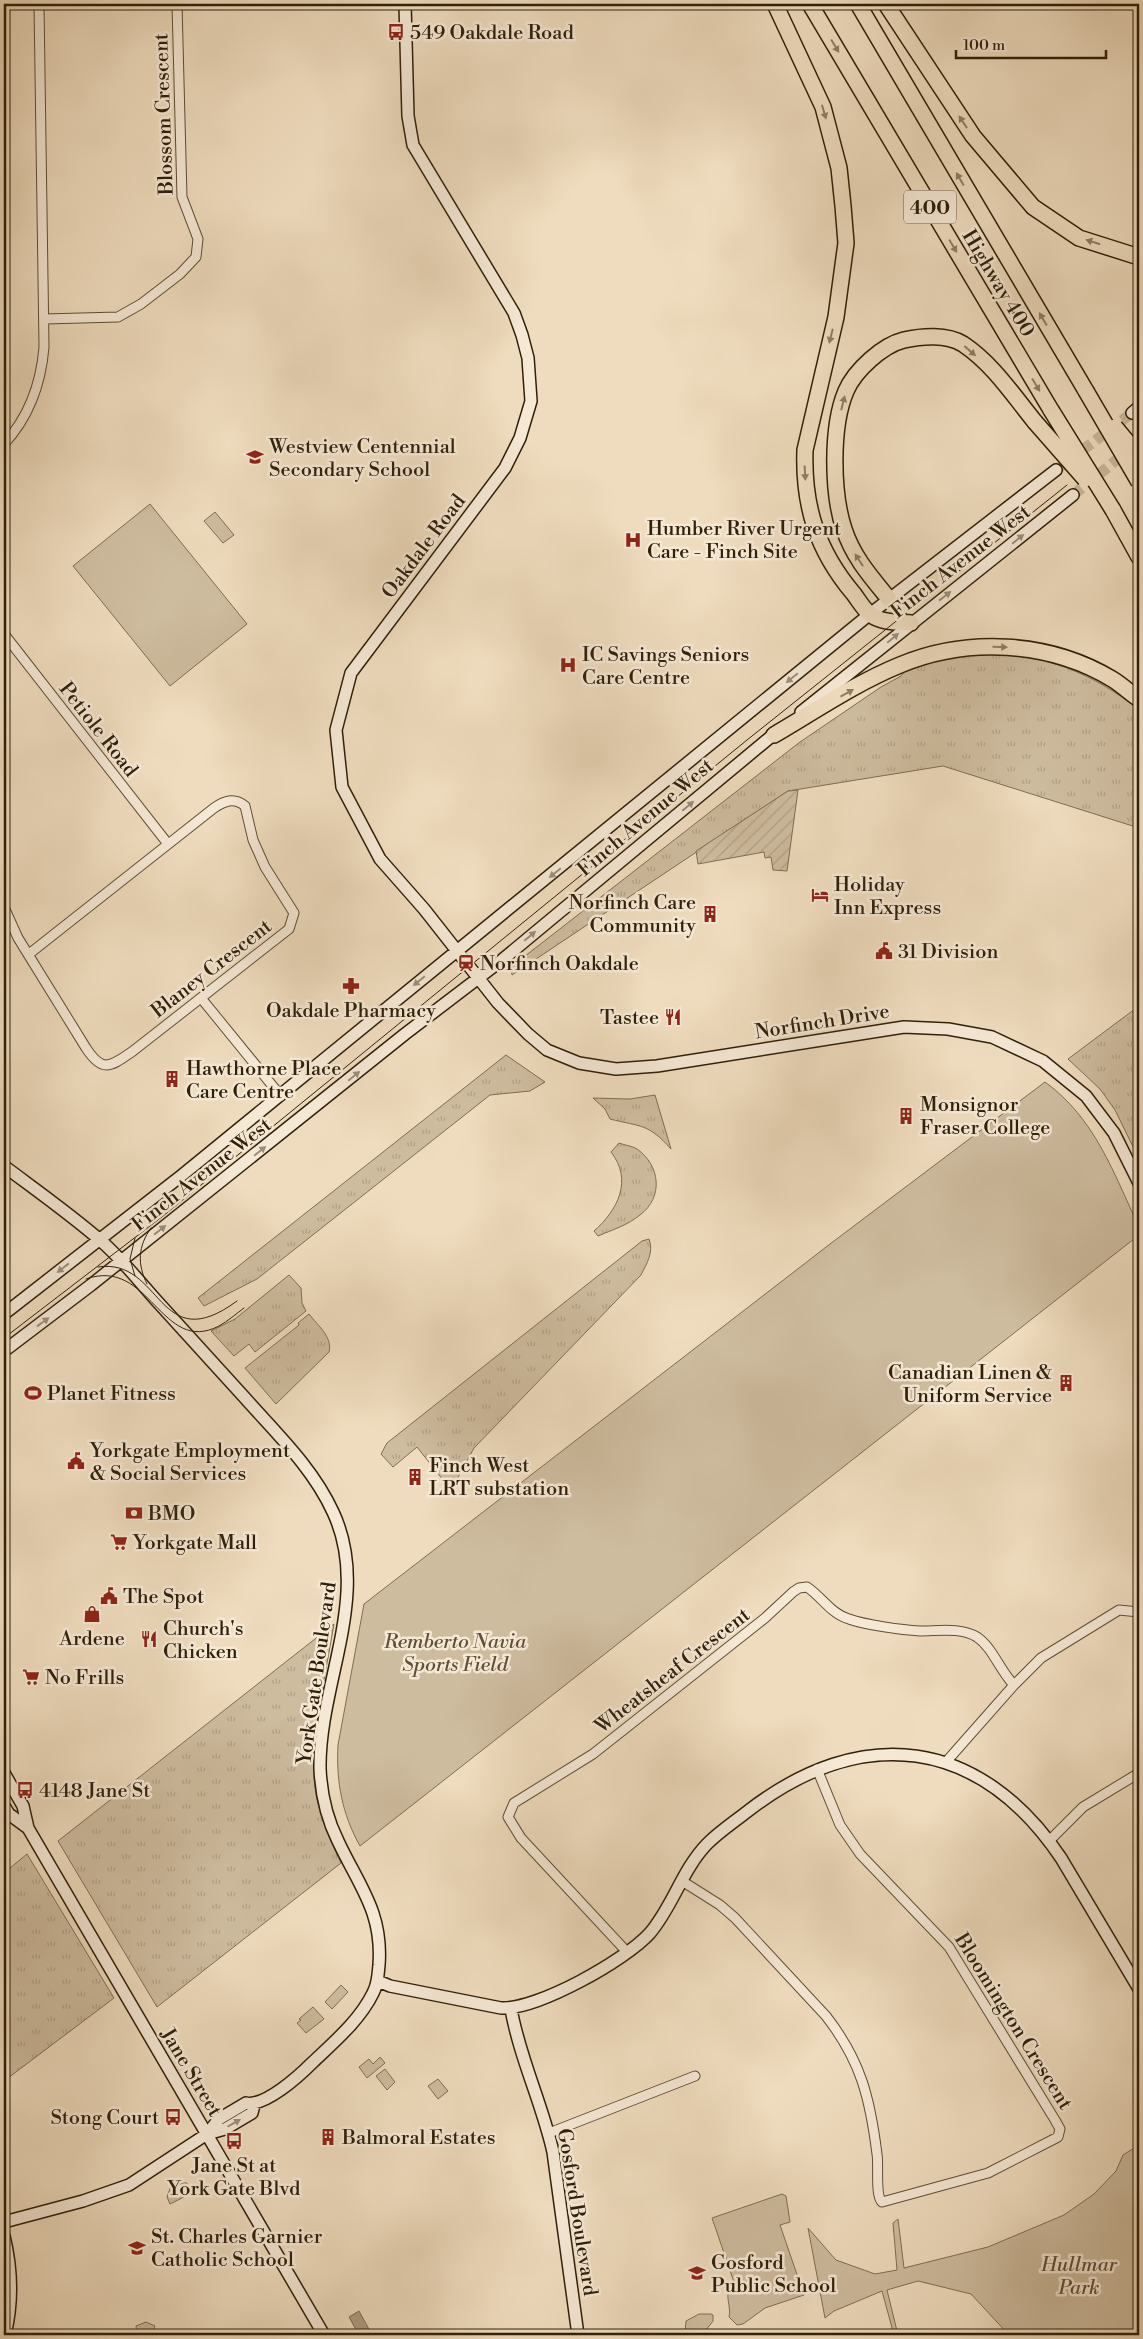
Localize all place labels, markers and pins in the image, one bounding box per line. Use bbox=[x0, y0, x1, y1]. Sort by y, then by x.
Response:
place label: 549 Oakdale Road bbox=[410, 21, 574, 46]
bus stop icon: 549 Oakdale Road bbox=[386, 22, 406, 42]
place label: Westview Centennial Secondary School bbox=[268, 435, 456, 483]
school or university icon: Westview Centennial Secondary School bbox=[245, 447, 265, 467]
place label: Humber River Urgent Care - Finch Site bbox=[647, 517, 841, 565]
hospital icon: Humber River Urgent Care - Finch Site bbox=[623, 530, 643, 550]
place label: IC Savings Seniors Care Centre bbox=[582, 643, 749, 691]
hospital icon: IC Savings Seniors Care Centre bbox=[558, 655, 578, 675]
place label: Holiday Inn Express bbox=[834, 873, 941, 921]
hotel icon: Holiday Inn Express bbox=[810, 885, 830, 905]
place label: Norfinch Care Community bbox=[568, 891, 696, 939]
building icon: Norfinch Care Community bbox=[700, 904, 720, 924]
place label: 31 Division bbox=[898, 940, 999, 965]
public building icon: 31 Division bbox=[874, 941, 894, 961]
place label: Norfinch Oakdale bbox=[480, 952, 639, 977]
station icon: Norfinch Oakdale bbox=[456, 953, 476, 973]
pharmacy icon: Oakdale Pharmacy bbox=[341, 976, 361, 996]
place label: Oakdale Pharmacy bbox=[266, 999, 436, 1024]
place label: Tastee bbox=[600, 1006, 659, 1031]
restaurant icon: Tastee bbox=[663, 1007, 683, 1027]
place label: Hawthorne Place Care Centre bbox=[186, 1057, 341, 1105]
building icon: Hawthorne Place Care Centre bbox=[162, 1069, 182, 1089]
place label: Monsignor Fraser College bbox=[920, 1093, 1050, 1141]
building icon: Monsignor Fraser College bbox=[896, 1106, 916, 1126]
place label: Canadian Linen & Uniform Service bbox=[888, 1361, 1052, 1409]
building icon: Canadian Linen & Uniform Service bbox=[1056, 1373, 1076, 1393]
place label: Planet Fitness bbox=[47, 1382, 176, 1407]
sports icon: Planet Fitness bbox=[23, 1383, 43, 1403]
place label: Yorkgate Employment & Social Services bbox=[89, 1439, 290, 1487]
public building icon: Yorkgate Employment & Social Services bbox=[66, 1451, 86, 1471]
place label: Finch West LRT substation bbox=[429, 1454, 569, 1502]
building icon: Finch West LRT substation bbox=[405, 1467, 425, 1487]
place label: BMO bbox=[147, 1502, 195, 1527]
bank icon: BMO bbox=[124, 1503, 144, 1523]
place label: Yorkgate Mall bbox=[132, 1531, 257, 1556]
supermarket icon: Yorkgate Mall bbox=[109, 1532, 129, 1552]
place label: The Spot bbox=[123, 1585, 204, 1610]
public building icon: The Spot bbox=[99, 1586, 119, 1606]
shop icon: Ardene bbox=[82, 1604, 102, 1624]
place label: Church's Chicken bbox=[163, 1617, 244, 1665]
place label: Ardene bbox=[58, 1627, 125, 1652]
restaurant icon: Church's Chicken bbox=[139, 1629, 159, 1649]
place label: No Frills bbox=[45, 1666, 124, 1691]
supermarket icon: No Frills bbox=[21, 1667, 41, 1687]
place label: 4148 Jane St bbox=[39, 1779, 150, 1804]
bus stop icon: 4148 Jane St bbox=[15, 1780, 35, 1800]
place label: Stong Court bbox=[50, 2106, 159, 2131]
bus stop icon: Stong Court bbox=[163, 2107, 183, 2127]
place label: Balmoral Estates bbox=[341, 2126, 496, 2151]
building icon: Balmoral Estates bbox=[318, 2127, 338, 2147]
bus stop icon: Jane St at York Gate Blvd bbox=[224, 2131, 244, 2151]
place label: Jane St at York Gate Blvd bbox=[167, 2154, 301, 2202]
place label: St. Charles Garnier Catholic School bbox=[151, 2225, 323, 2273]
school or university icon: St. Charles Garnier Catholic School bbox=[127, 2238, 147, 2258]
place label: Gosford Public School bbox=[711, 2251, 836, 2299]
school or university icon: Gosford Public School bbox=[687, 2263, 707, 2283]

